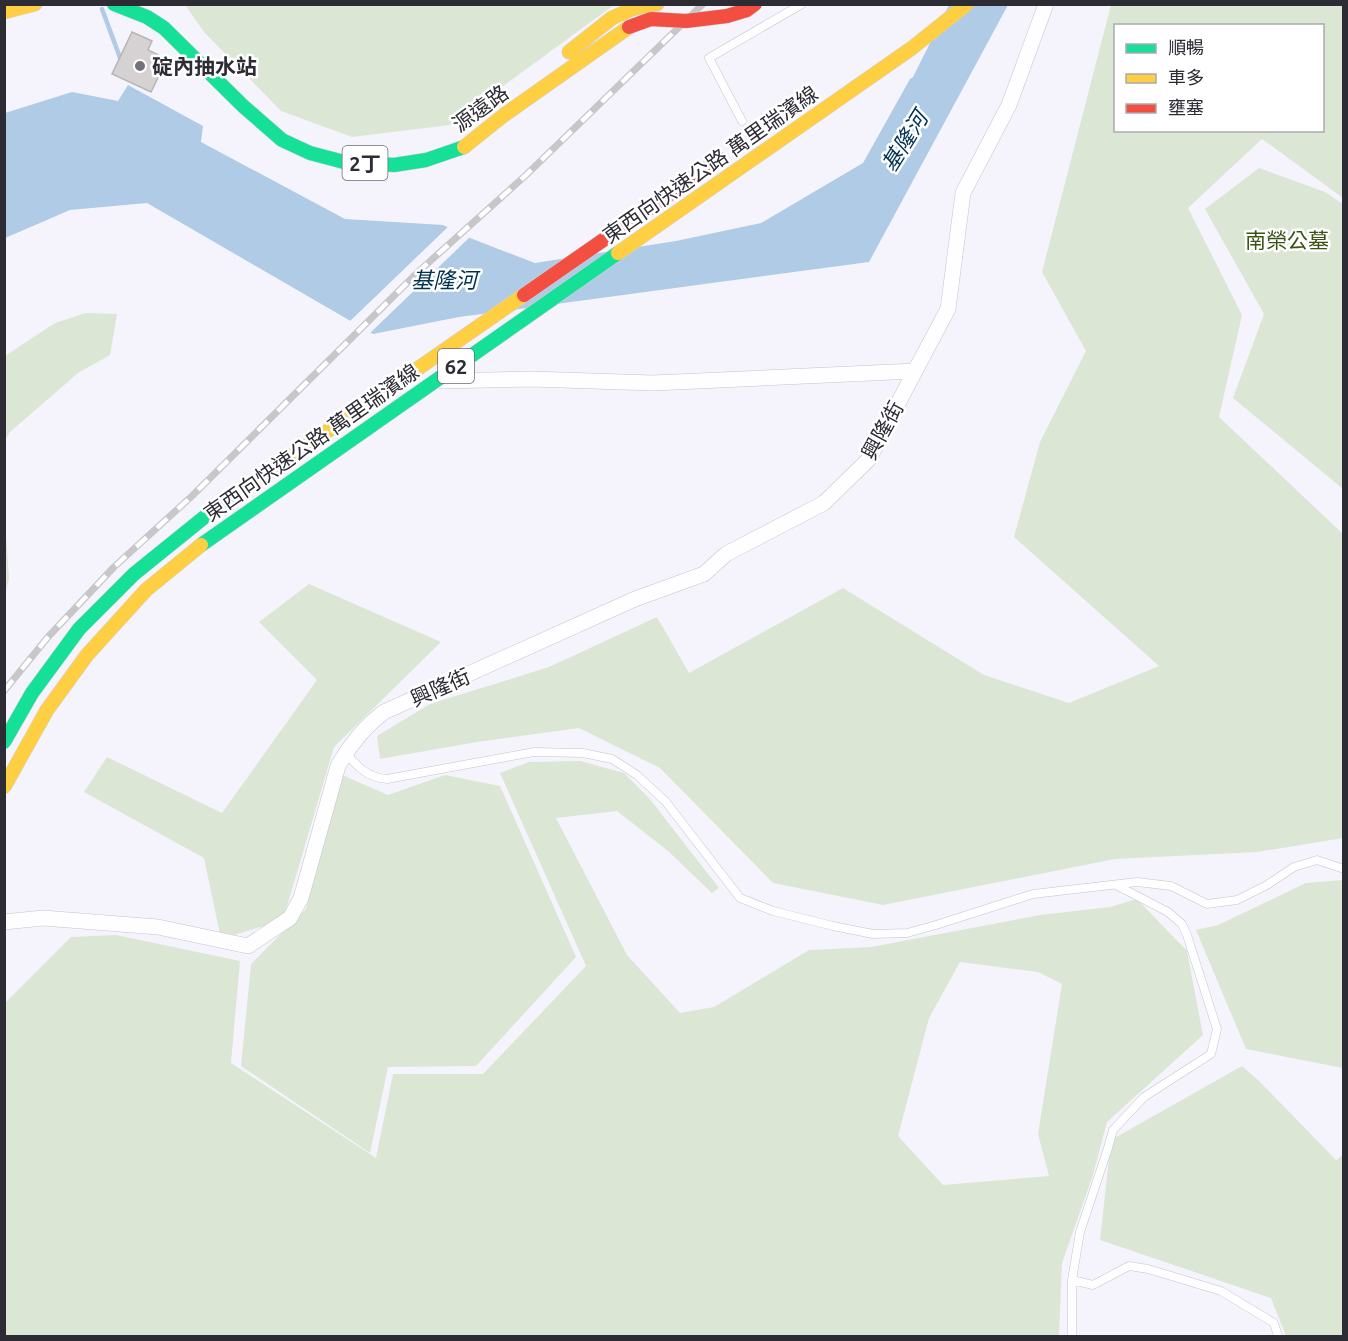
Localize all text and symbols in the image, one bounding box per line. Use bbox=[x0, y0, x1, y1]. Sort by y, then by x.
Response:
legend bbox=[1114, 24, 1324, 132]
text: 順暢 bbox=[1168, 37, 1204, 57]
place label: 碇內抽水站 bbox=[152, 54, 257, 78]
marker: 碇內抽水站 bbox=[133, 59, 147, 73]
text: 車多 bbox=[1168, 67, 1204, 87]
street label: 源遠路 bbox=[447, 80, 513, 136]
street label: 東西向快速公路 萬里瑞濱線 bbox=[598, 81, 822, 247]
text: 壅塞 bbox=[1168, 97, 1204, 117]
water label: 基隆河 bbox=[876, 103, 934, 176]
road number: 2丁 bbox=[342, 146, 388, 180]
park label: 南榮公墓 bbox=[1245, 228, 1329, 252]
water label: 基隆河 bbox=[411, 267, 481, 292]
road number: 62 bbox=[438, 349, 474, 383]
street label: 東西向快速公路 萬里瑞濱線 bbox=[199, 359, 423, 525]
street label: 興隆街 bbox=[856, 397, 908, 463]
street label: 興隆街 bbox=[406, 663, 474, 711]

